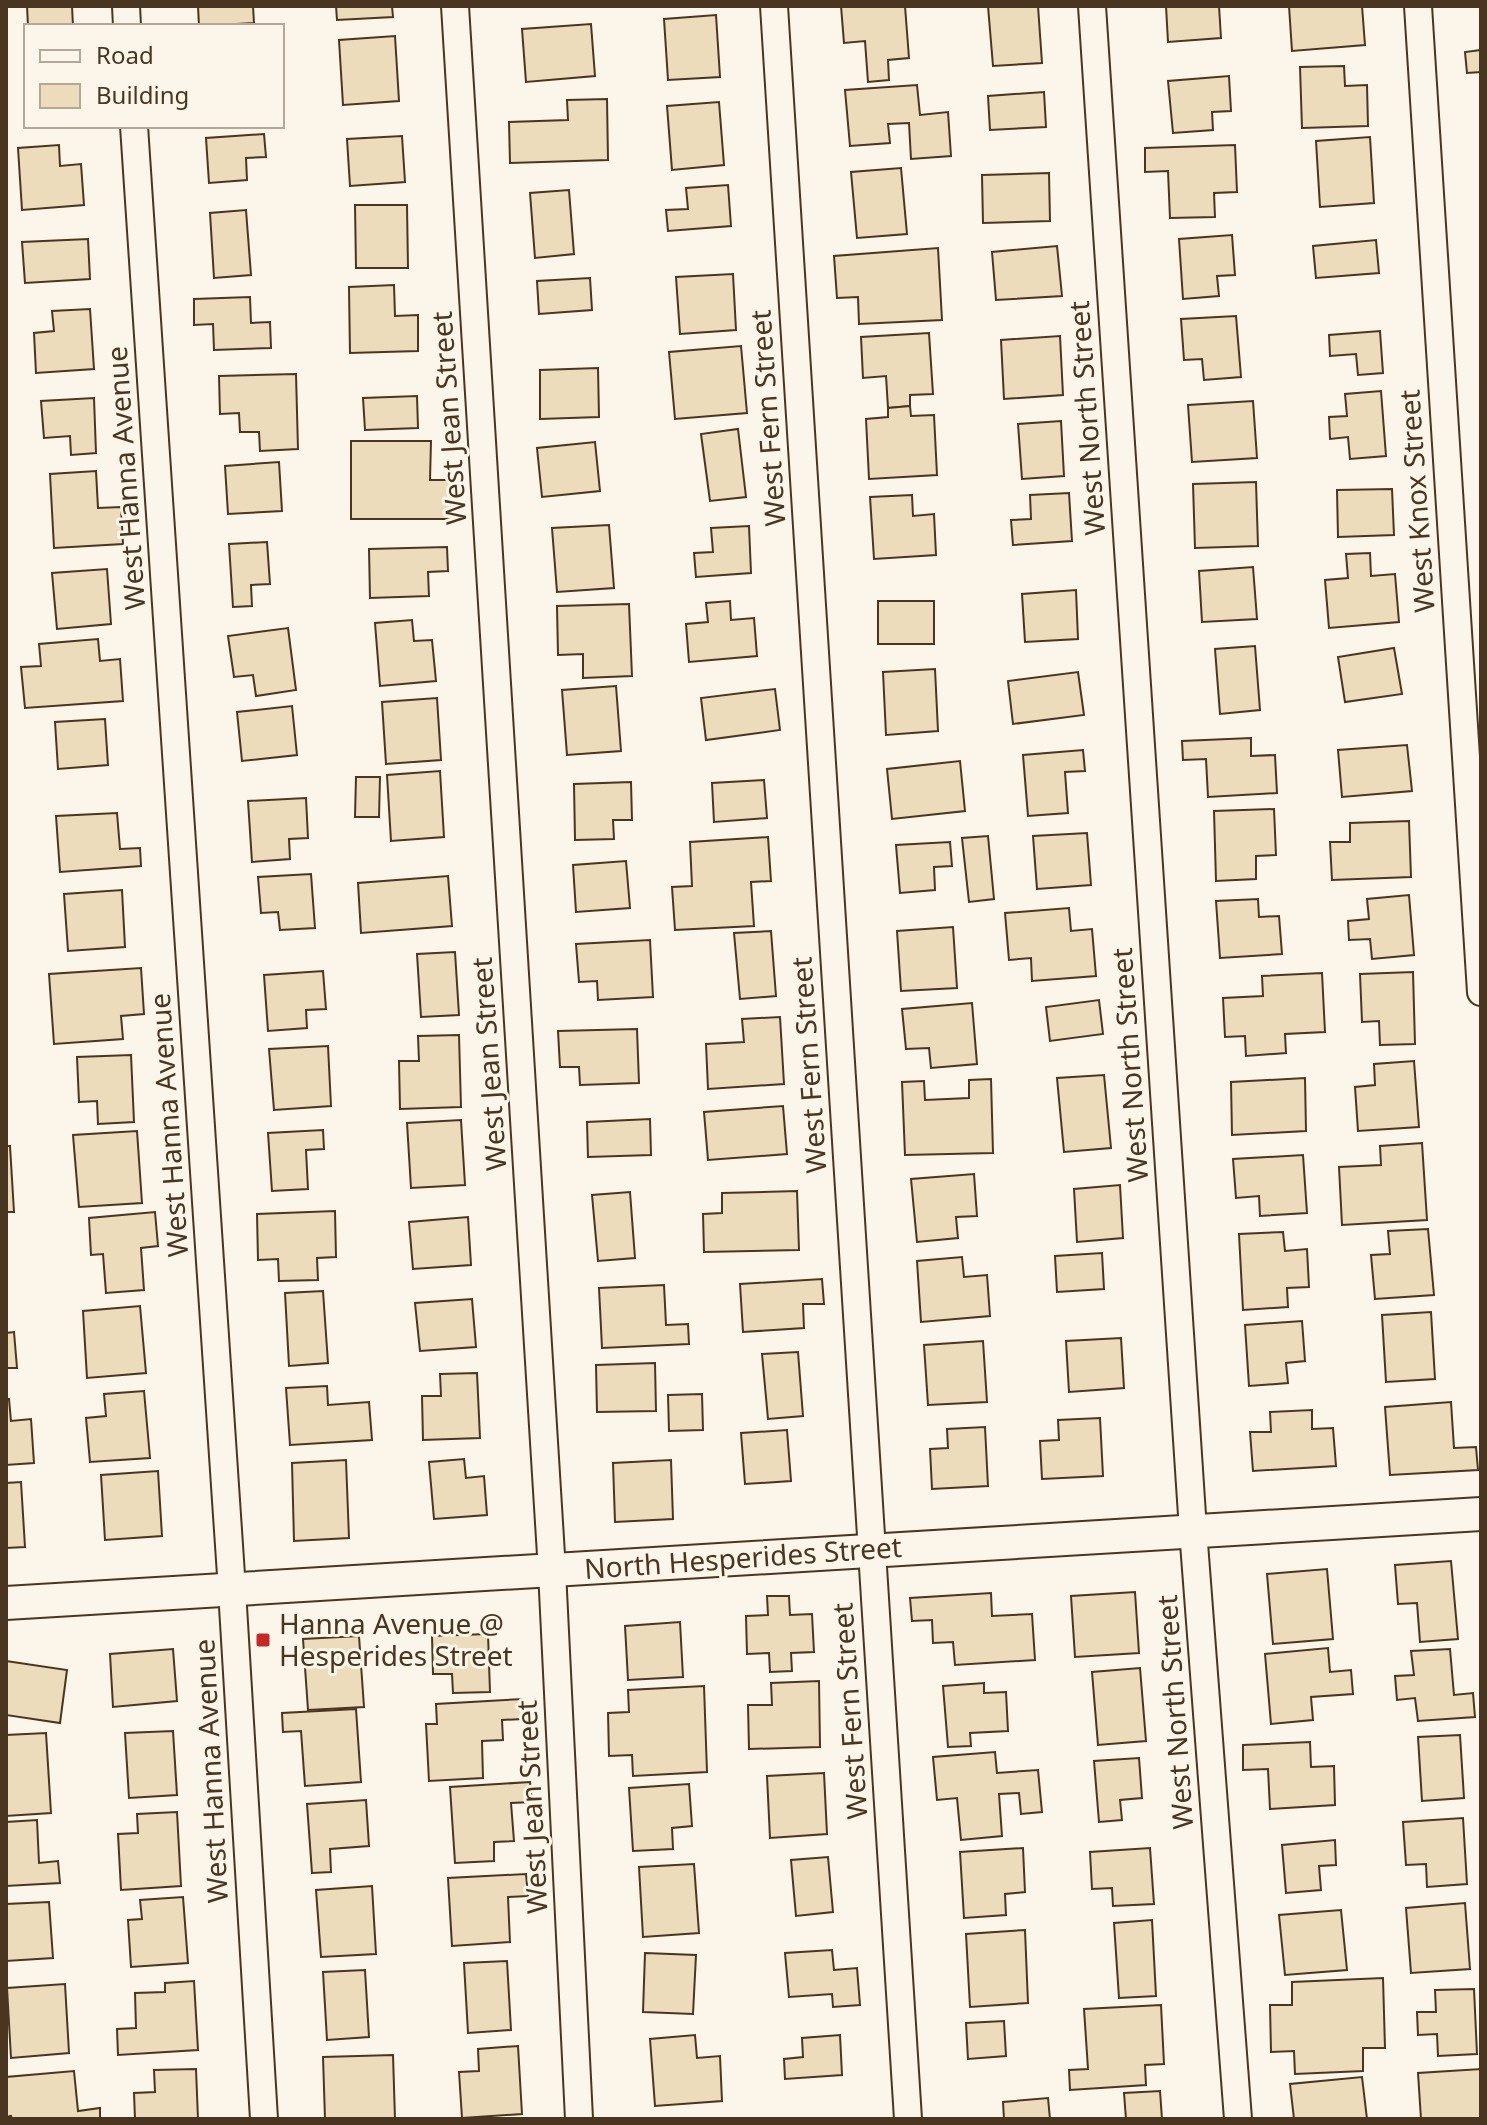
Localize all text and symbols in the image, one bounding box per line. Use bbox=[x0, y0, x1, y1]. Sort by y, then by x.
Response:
legend bbox=[24, 24, 284, 128]
text: Road bbox=[96, 38, 154, 71]
text: Building bbox=[96, 78, 189, 111]
street label: West North Street bbox=[1059, 300, 1113, 536]
street label: West Fern Street bbox=[740, 309, 794, 527]
street label: West Jean Street bbox=[422, 310, 474, 526]
street label: West Hanna Avenue bbox=[97, 345, 153, 611]
street label: West Knox Street bbox=[1389, 388, 1443, 614]
street label: West North Street bbox=[1102, 947, 1156, 1183]
street label: West Jean Street bbox=[462, 956, 514, 1172]
street label: West Fern Street bbox=[781, 956, 835, 1174]
street label: West Hanna Avenue bbox=[140, 992, 196, 1258]
street label: North Hesperides Street bbox=[583, 1527, 903, 1587]
street label: West North Street bbox=[1147, 1594, 1201, 1830]
street label: West Fern Street bbox=[822, 1602, 876, 1820]
place label: Hanna Avenue @ Hesperides Street bbox=[279, 1604, 513, 1674]
marker: Hanna Avenue @ Hesperides Street bbox=[254, 1631, 272, 1649]
street label: West Hanna Avenue bbox=[184, 1638, 236, 1904]
street label: West Jean Street bbox=[506, 1699, 556, 1915]

